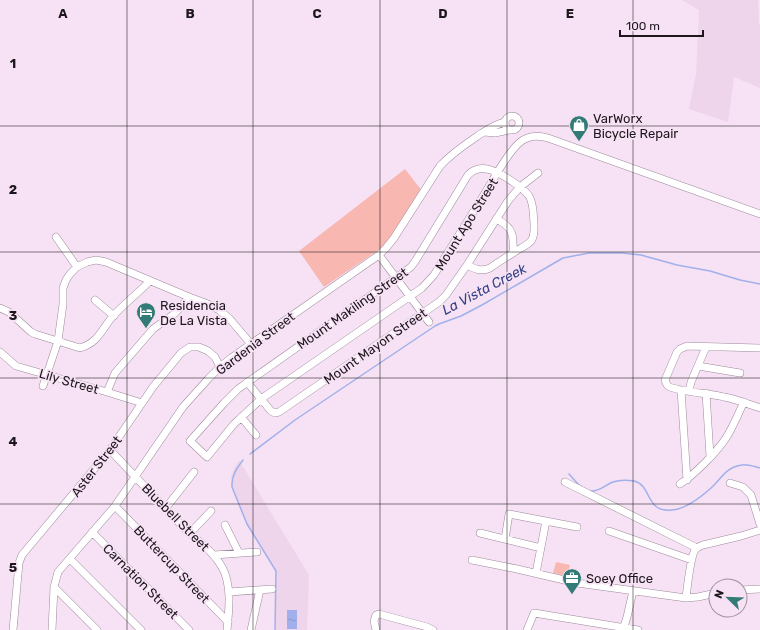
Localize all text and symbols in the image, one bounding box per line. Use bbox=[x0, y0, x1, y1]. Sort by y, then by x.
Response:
text: A bbox=[58, 6, 68, 21]
text: B bbox=[185, 6, 195, 21]
text: C bbox=[312, 6, 322, 21]
text: D bbox=[438, 6, 448, 21]
text: E bbox=[566, 6, 574, 21]
scale bar bbox=[620, 12, 703, 38]
text: 100 m bbox=[626, 19, 660, 33]
text: 1 bbox=[10, 56, 16, 71]
place label: VarWorx Bicycle Repair bbox=[593, 111, 678, 141]
shop icon: VarWorx Bicycle Repair bbox=[568, 114, 590, 142]
street label: Mount Apo Street bbox=[432, 175, 501, 273]
text: 2 bbox=[9, 182, 17, 197]
water label: La Vista Creek bbox=[439, 260, 530, 319]
street label: Mount Makiling Street bbox=[294, 264, 411, 353]
place label: Residencia De La Vista bbox=[160, 298, 227, 328]
hotel icon: Residencia De La Vista bbox=[135, 301, 157, 329]
street label: Mount Mayon Street bbox=[321, 305, 430, 388]
text: 3 bbox=[9, 308, 18, 323]
street label: Gardenia Street bbox=[213, 309, 298, 378]
street label: Lily Street bbox=[37, 366, 100, 397]
street label: Aster Street bbox=[68, 433, 125, 500]
text: 4 bbox=[9, 434, 18, 449]
street label: Bluebell Street bbox=[139, 481, 212, 554]
street label: Buttercup Street bbox=[131, 522, 213, 606]
street label: Carnation Street bbox=[100, 541, 181, 622]
text: 5 bbox=[9, 560, 17, 575]
office icon: Soey Office bbox=[561, 567, 583, 595]
place label: Soey Office bbox=[586, 571, 653, 586]
north arrow bbox=[708, 578, 748, 618]
text: N bbox=[712, 588, 727, 600]

